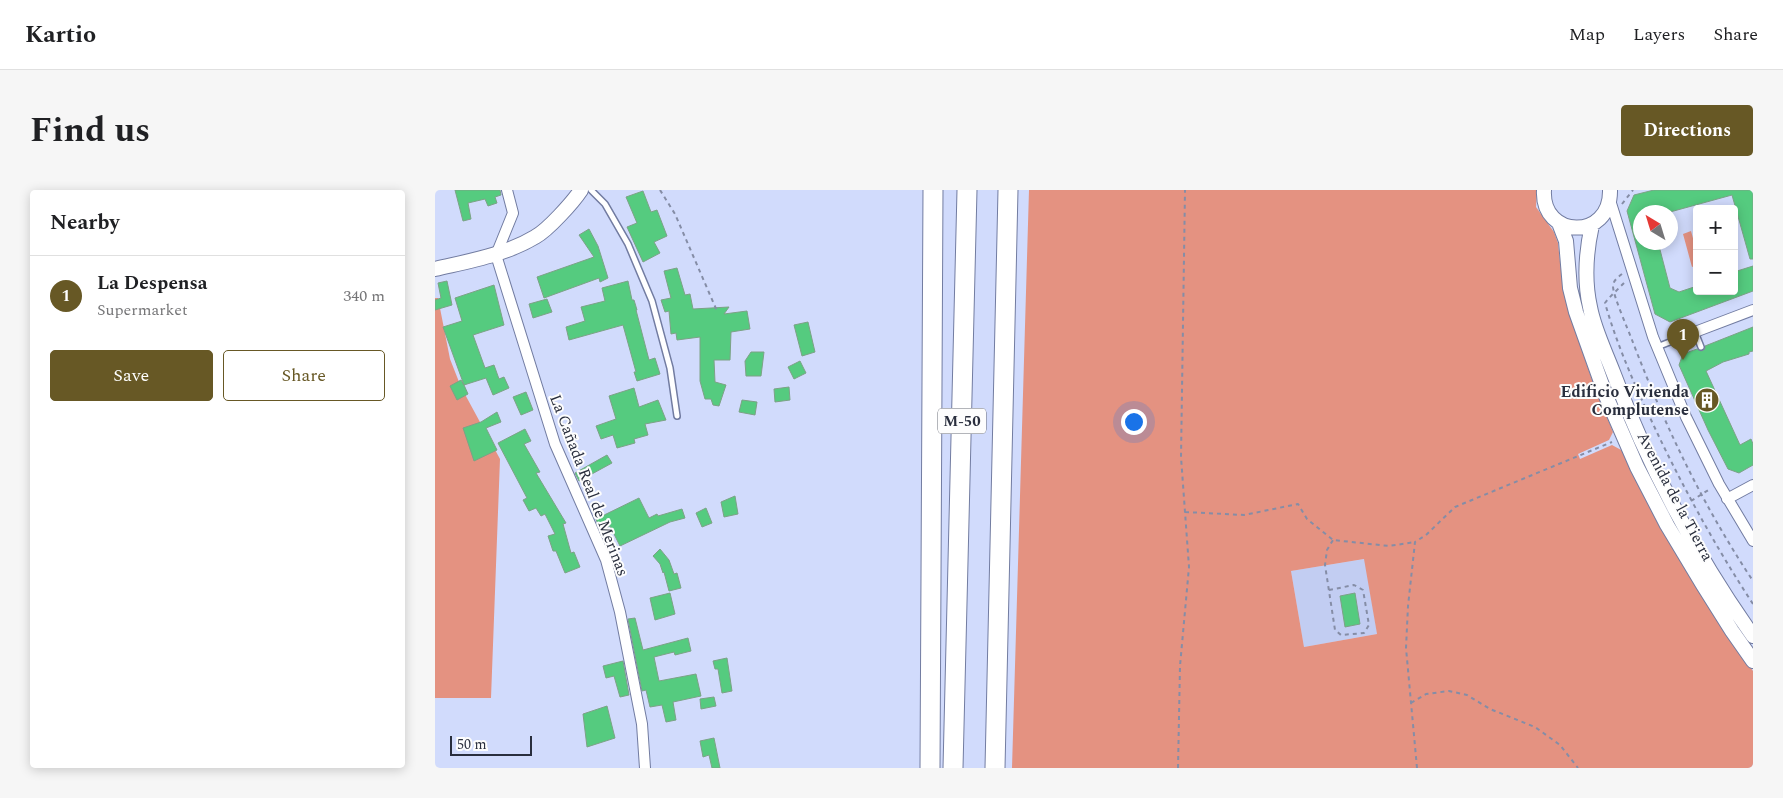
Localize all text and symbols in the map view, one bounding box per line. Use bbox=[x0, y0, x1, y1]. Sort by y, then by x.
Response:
text: Kartio bbox=[25, 17, 96, 53]
text: Map bbox=[1569, 21, 1605, 48]
text: Layers bbox=[1633, 21, 1685, 48]
text: Share bbox=[1713, 21, 1758, 48]
text: Find us bbox=[30, 104, 150, 157]
button: Directions bbox=[1621, 105, 1753, 156]
north arrow bbox=[1633, 205, 1678, 250]
map controls bbox=[1693, 205, 1738, 295]
button: + bbox=[1693, 205, 1738, 250]
text: Nearby bbox=[50, 207, 120, 239]
button: − bbox=[1693, 250, 1738, 295]
text: La Despensa bbox=[97, 269, 208, 298]
text: 1 bbox=[62, 284, 70, 308]
text: 340 m bbox=[343, 284, 385, 308]
text: Supermarket bbox=[97, 298, 188, 322]
pin: 1 bbox=[1667, 319, 1699, 360]
button: Save bbox=[50, 350, 213, 401]
button: Share bbox=[223, 350, 385, 401]
place label: Edificio Vivienda Complutense bbox=[1561, 380, 1690, 422]
building icon: Edificio Vivienda Complutense bbox=[1694, 387, 1720, 413]
street label: La Cañada Real de Merinas bbox=[543, 391, 635, 580]
road number: M-50 bbox=[938, 408, 986, 434]
your location bbox=[1121, 409, 1147, 435]
street label: Avenida de la Tierra bbox=[1631, 428, 1719, 565]
scale bar bbox=[450, 733, 533, 756]
text: 50 m bbox=[457, 734, 487, 755]

